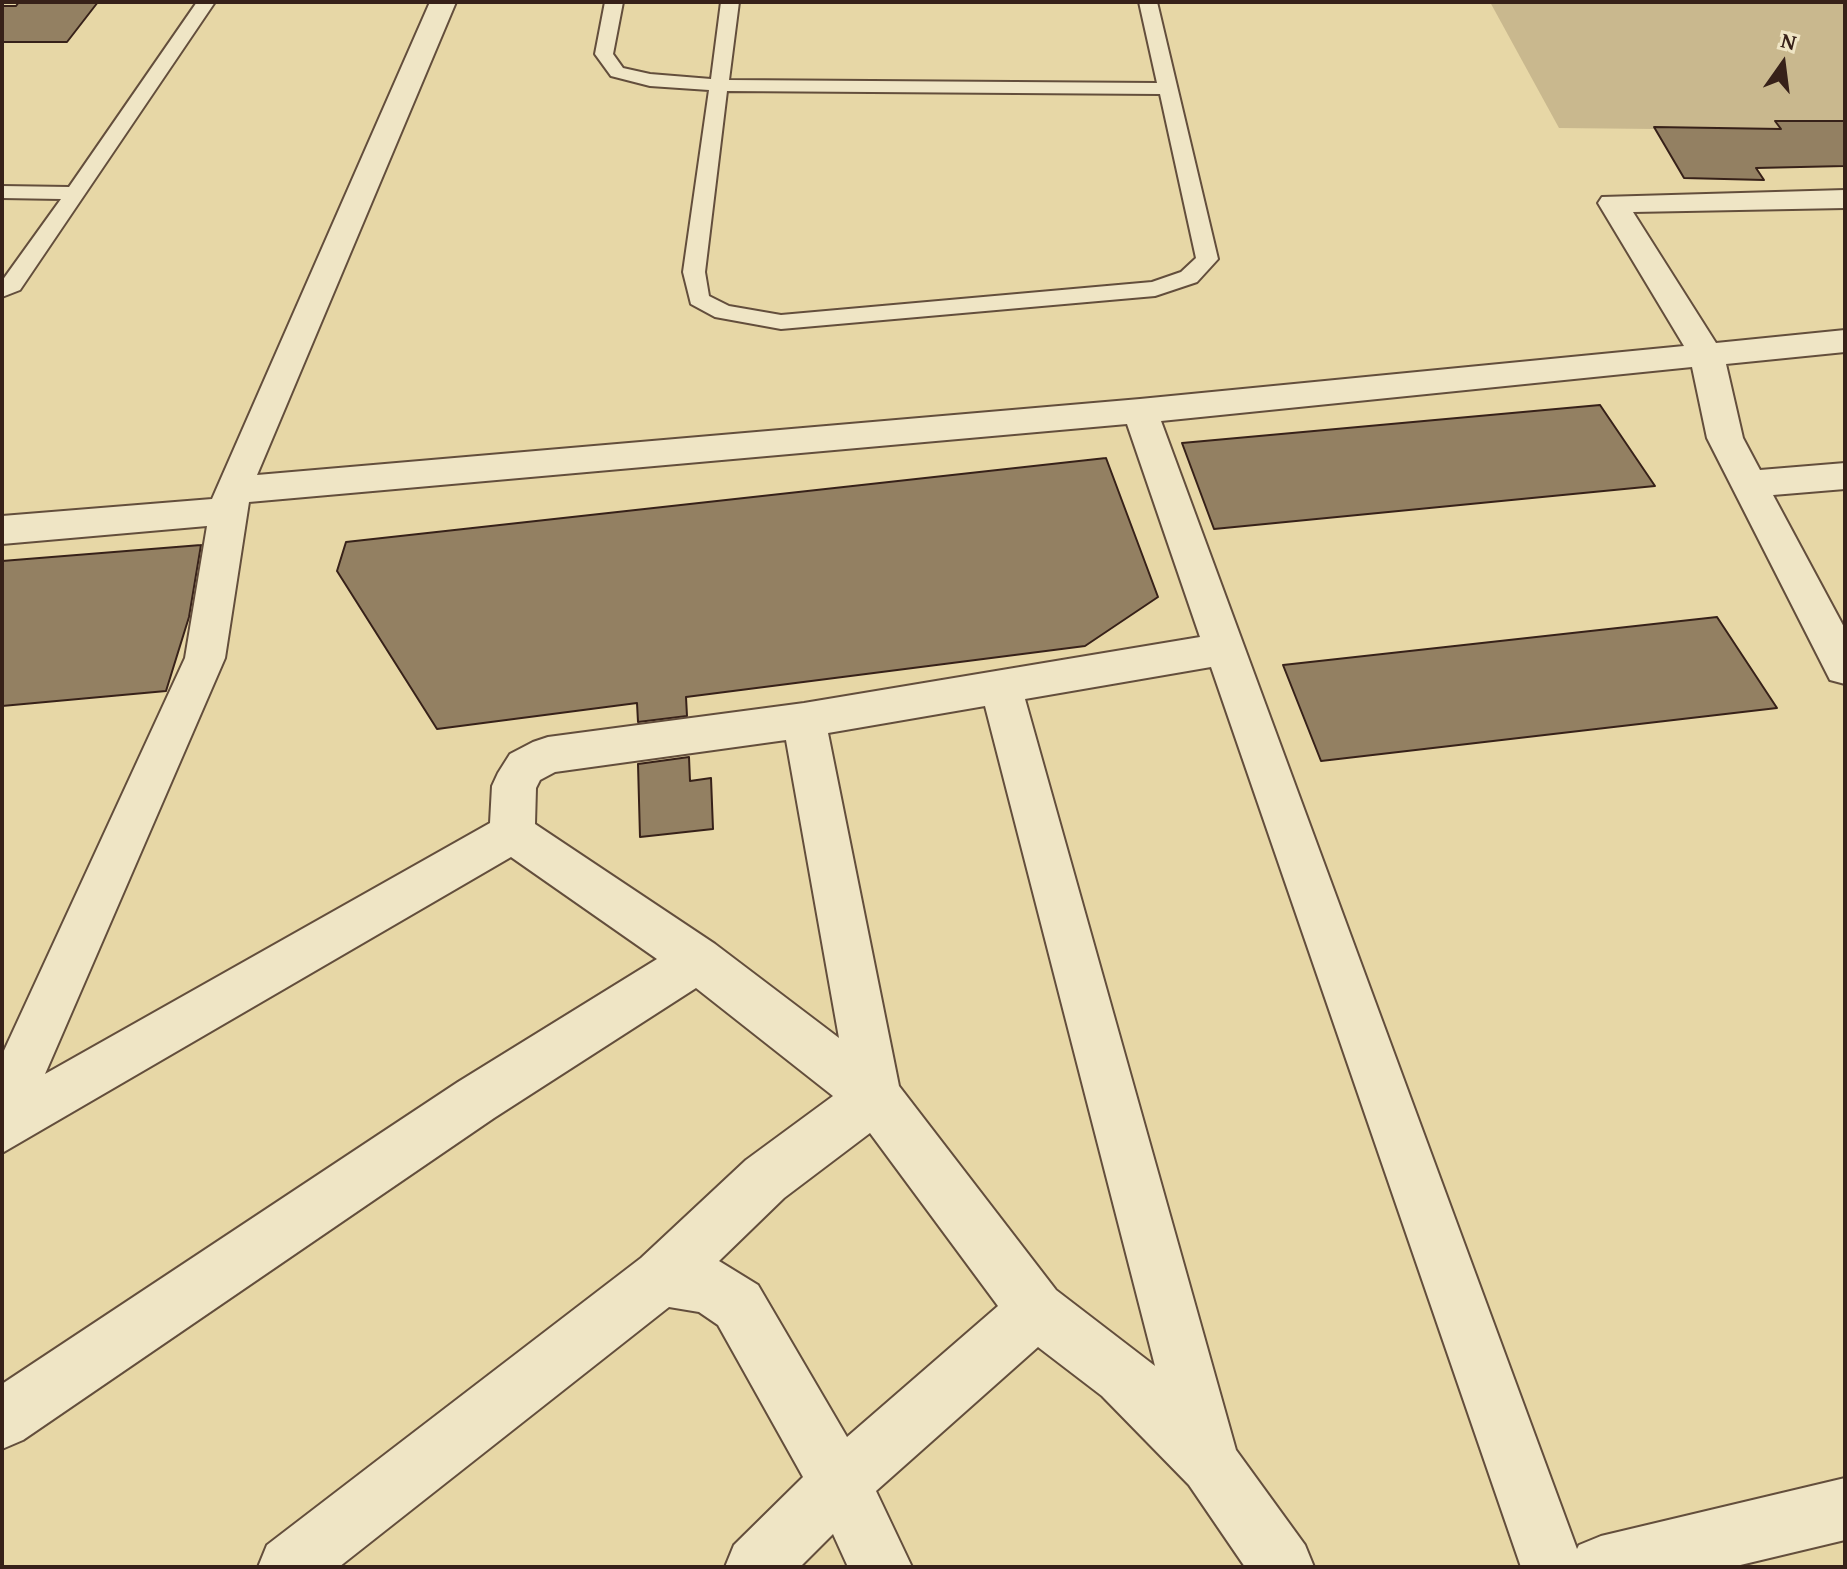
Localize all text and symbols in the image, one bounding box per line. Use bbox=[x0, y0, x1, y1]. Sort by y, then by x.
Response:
text: N bbox=[1778, 23, 1800, 58]
north arrow bbox=[1743, 24, 1823, 104]

